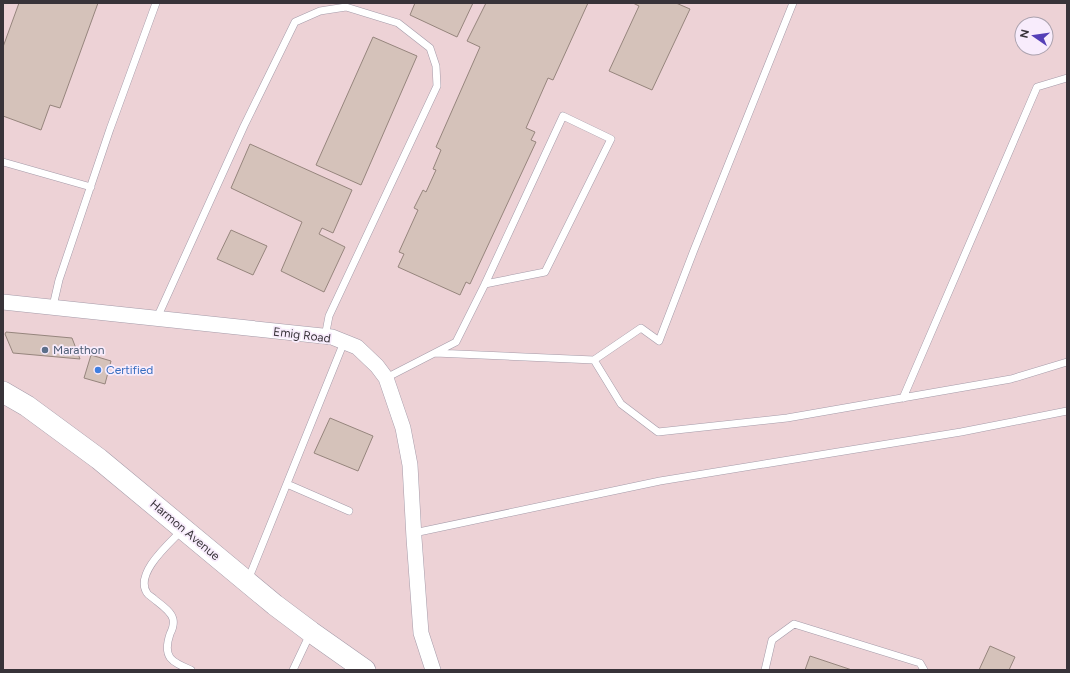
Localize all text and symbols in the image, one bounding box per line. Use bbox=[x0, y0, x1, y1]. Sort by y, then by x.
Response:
north arrow bbox=[1014, 16, 1054, 56]
text: N bbox=[1017, 28, 1032, 39]
street label: Emig Road bbox=[272, 325, 332, 345]
place label: Marathon bbox=[53, 343, 105, 357]
marker: Marathon bbox=[40, 345, 50, 355]
place label: Certified bbox=[106, 363, 153, 377]
marker: Certified bbox=[93, 365, 103, 375]
street label: Harmon Avenue bbox=[147, 497, 223, 563]

